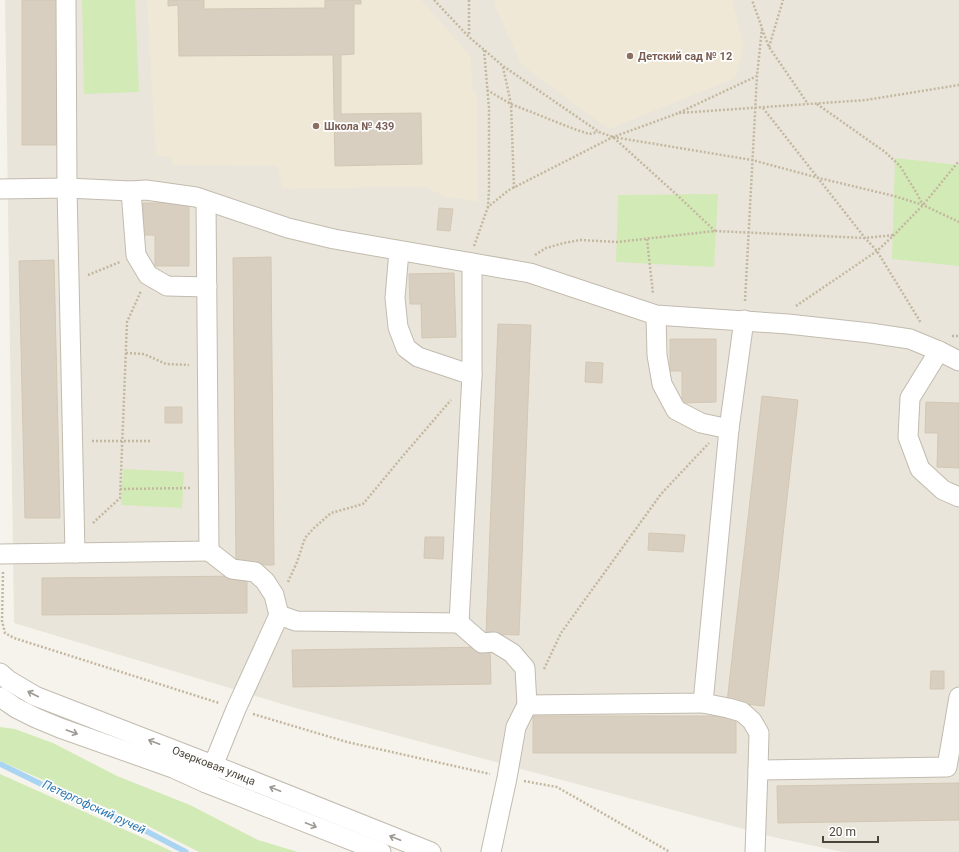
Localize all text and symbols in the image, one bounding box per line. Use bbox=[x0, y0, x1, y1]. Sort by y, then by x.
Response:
place label: Детский сад № 12 bbox=[638, 50, 732, 63]
marker: Детский сад № 12 bbox=[625, 51, 635, 61]
place label: Школа № 439 bbox=[324, 120, 394, 133]
marker: Школа № 439 bbox=[311, 121, 321, 131]
one-way arrow bbox=[27, 690, 39, 697]
one-way arrow bbox=[66, 729, 78, 737]
one-way arrow bbox=[148, 737, 160, 745]
street label: Озерковая улица bbox=[170, 743, 258, 788]
water label: Петергофский ручей bbox=[40, 777, 148, 837]
one-way arrow bbox=[269, 785, 281, 793]
scale bar bbox=[823, 818, 878, 844]
one-way arrow bbox=[305, 821, 317, 829]
text: 20 m bbox=[829, 825, 856, 839]
one-way arrow bbox=[390, 833, 402, 841]

